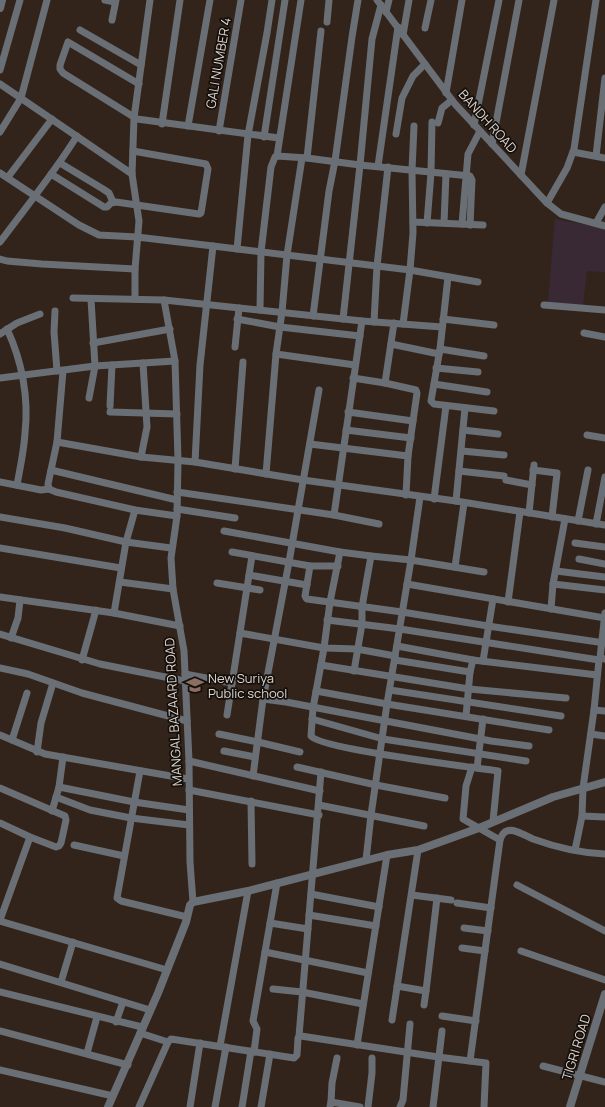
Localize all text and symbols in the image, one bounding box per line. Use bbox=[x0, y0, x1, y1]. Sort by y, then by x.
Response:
street label: GALI NUMBER 4 bbox=[201, 16, 235, 110]
street label: BANDH ROAD bbox=[455, 85, 522, 157]
street label: MANGAL BAZAARD ROAD bbox=[160, 637, 186, 787]
place label: New Suriya Public school bbox=[208, 669, 287, 702]
school or university icon: New Suriya Public school bbox=[185, 675, 205, 695]
street label: TIGRI ROAD bbox=[557, 1012, 595, 1082]

